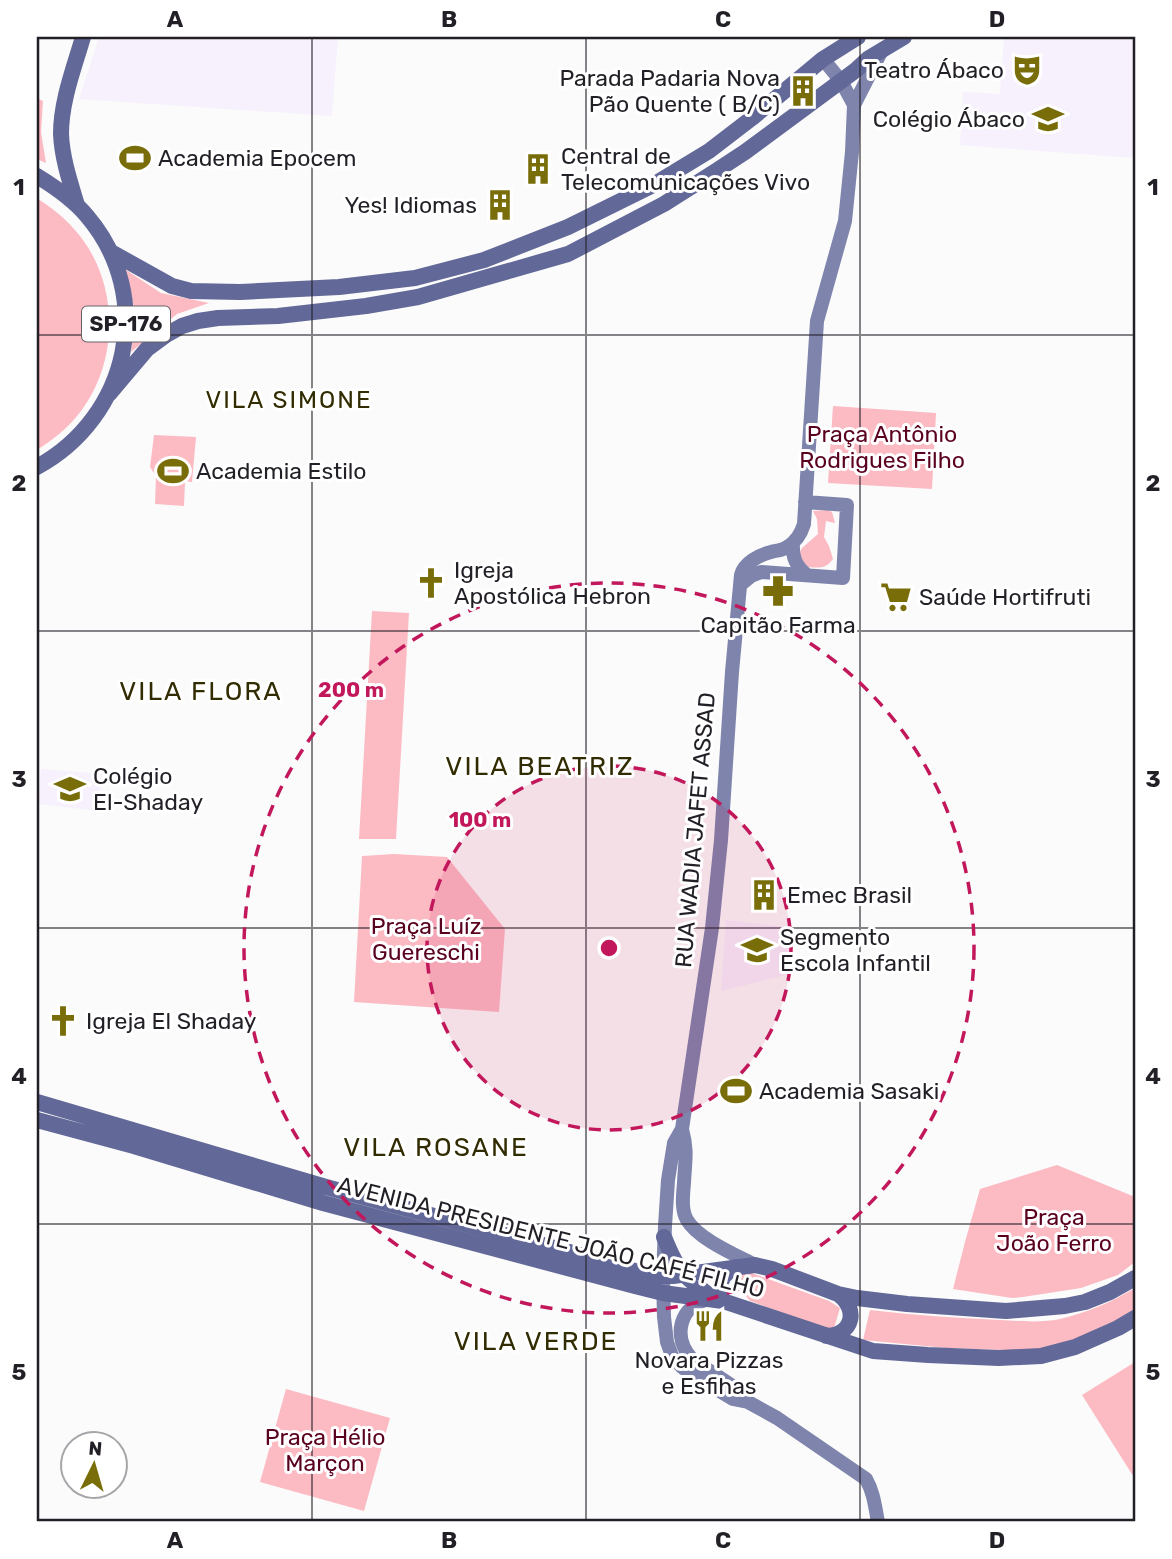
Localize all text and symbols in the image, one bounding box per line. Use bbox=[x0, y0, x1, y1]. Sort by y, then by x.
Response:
text: A bbox=[167, 5, 184, 33]
text: B bbox=[441, 5, 457, 33]
text: C bbox=[715, 5, 731, 33]
text: D bbox=[989, 5, 1005, 33]
theatre icon: Teatro Ábaco bbox=[1010, 53, 1044, 87]
place label: Teatro Ábaco bbox=[864, 56, 1004, 84]
place label: Parada Padaria Nova Pão Quente ( B/C) bbox=[560, 64, 780, 118]
building icon: Parada Padaria Nova Pão Quente ( B/C) bbox=[786, 74, 820, 108]
school or university icon: Colégio Ábaco bbox=[1031, 102, 1065, 136]
place label: Colégio Ábaco bbox=[873, 105, 1025, 133]
sports icon: Academia Epocem bbox=[118, 141, 152, 175]
place label: Central de Telecomunicações Vivo bbox=[561, 142, 810, 196]
place label: Academia Epocem bbox=[158, 144, 356, 172]
building icon: Central de Telecomunicações Vivo bbox=[521, 152, 555, 186]
text: 1 bbox=[13, 173, 25, 201]
text: 1 bbox=[1147, 173, 1159, 201]
building icon: Yes! Idiomas bbox=[483, 188, 517, 222]
place label: Yes! Idiomas bbox=[345, 191, 477, 219]
road number: SP-176 bbox=[82, 306, 170, 342]
district label: VILA SIMONE bbox=[205, 386, 373, 414]
park label: Praça Antônio Rodrigues Filho bbox=[799, 420, 965, 474]
sports icon: Academia Estilo bbox=[156, 454, 190, 488]
place label: Academia Estilo bbox=[196, 457, 367, 485]
text: 2 bbox=[12, 469, 26, 497]
text: 2 bbox=[1146, 469, 1160, 497]
place label: Igreja Apostólica Hebron bbox=[454, 556, 651, 610]
church icon: Igreja Apostólica Hebron bbox=[414, 566, 448, 600]
pharmacy icon: Capitão Farma bbox=[761, 574, 795, 608]
supermarket icon: Saúde Hortifruti bbox=[879, 580, 913, 614]
place label: Saúde Hortifruti bbox=[919, 583, 1091, 611]
place label: Capitão Farma bbox=[700, 611, 856, 639]
district label: VILA FLORA bbox=[119, 676, 283, 707]
text: 200 m bbox=[318, 677, 384, 702]
street label: RUA WADIA JAFET ASSAD bbox=[669, 691, 721, 969]
district label: VILA BEATRIZ bbox=[445, 751, 635, 782]
place label: Colégio El-Shaday bbox=[93, 762, 203, 816]
text: 3 bbox=[11, 765, 27, 793]
text: 3 bbox=[1145, 765, 1161, 793]
school or university icon: Colégio El-Shaday bbox=[53, 772, 87, 806]
text: 100 m bbox=[449, 807, 511, 832]
building icon: Emec Brasil bbox=[747, 878, 781, 912]
place label: Emec Brasil bbox=[787, 881, 912, 909]
park label: Praça Luíz Guereschi bbox=[371, 912, 481, 966]
place label: Segmento Escola Infantil bbox=[780, 923, 931, 977]
school or university icon: Segmento Escola Infantil bbox=[740, 933, 774, 967]
centre of rings bbox=[597, 936, 621, 960]
church icon: Igreja El Shaday bbox=[46, 1004, 80, 1038]
place label: Igreja El Shaday bbox=[86, 1007, 257, 1035]
text: 4 bbox=[11, 1062, 27, 1090]
text: 4 bbox=[1145, 1062, 1161, 1090]
sports icon: Academia Sasaki bbox=[719, 1074, 753, 1108]
place label: Academia Sasaki bbox=[759, 1077, 939, 1105]
district label: VILA ROSANE bbox=[343, 1132, 529, 1163]
street label: AVENIDA PRESIDENTE JOÃO CAFÉ FILHO bbox=[335, 1170, 767, 1304]
park label: Praça João Ferro bbox=[996, 1203, 1112, 1257]
restaurant icon: Novara Pizzas e Esfihas bbox=[692, 1309, 726, 1343]
district label: VILA VERDE bbox=[454, 1326, 618, 1357]
place label: Novara Pizzas e Esfihas bbox=[635, 1346, 783, 1400]
text: 5 bbox=[12, 1358, 27, 1386]
text: 5 bbox=[1146, 1358, 1161, 1386]
park label: Praça Hélio Marçon bbox=[265, 1423, 385, 1477]
north arrow bbox=[60, 1430, 130, 1500]
text: N bbox=[88, 1437, 103, 1461]
text: A bbox=[167, 1526, 184, 1554]
text: B bbox=[441, 1526, 457, 1554]
text: C bbox=[715, 1526, 731, 1554]
text: D bbox=[989, 1526, 1005, 1554]

